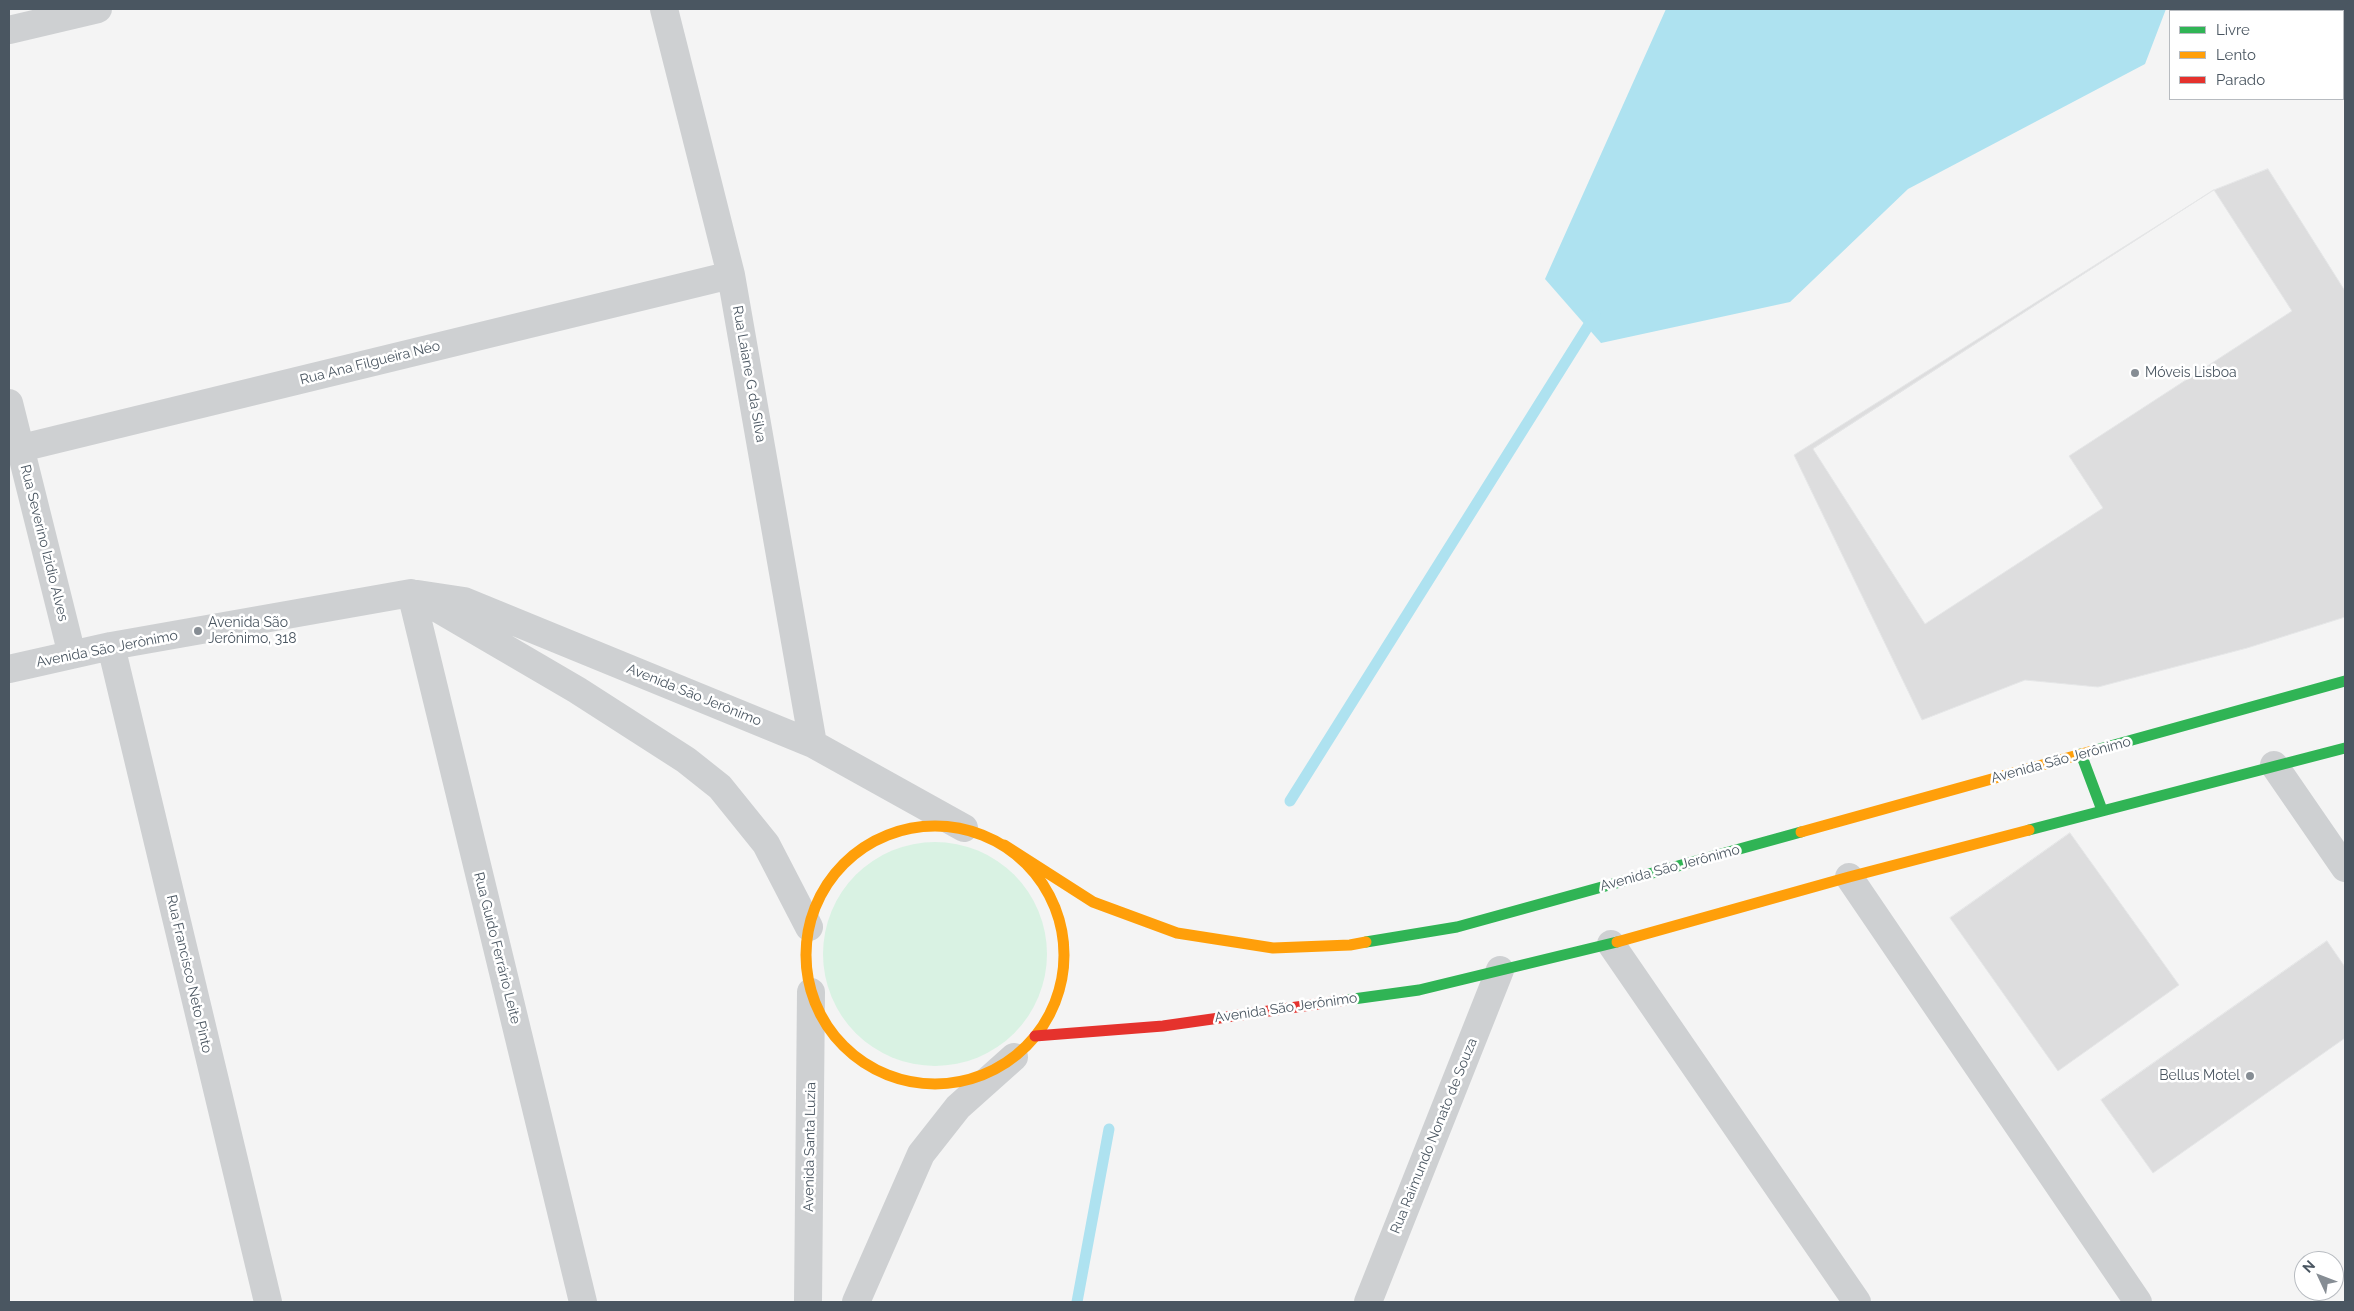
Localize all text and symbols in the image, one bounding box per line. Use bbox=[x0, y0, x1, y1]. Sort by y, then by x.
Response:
legend bbox=[2169, 10, 2344, 100]
text: Livre bbox=[2216, 21, 2250, 39]
text: Lento bbox=[2216, 46, 2256, 64]
text: Parado bbox=[2216, 71, 2265, 89]
street label: Rua Laiane G da Silva bbox=[729, 304, 769, 444]
street label: Rua Ana Filgueira Néo bbox=[298, 337, 442, 389]
place label: Móveis Lisboa bbox=[2145, 365, 2237, 381]
marker: Móveis Lisboa bbox=[2129, 367, 2141, 379]
street label: Rua Severino Izidio Alves bbox=[16, 463, 72, 623]
place label: Avenida São Jerônimo, 318 bbox=[208, 615, 296, 648]
marker: Avenida São Jerônimo, 318 bbox=[192, 625, 204, 637]
street label: Avenida São Jerônimo bbox=[35, 627, 179, 671]
street label: Avenida São Jerônimo bbox=[624, 660, 764, 730]
street label: Avenida São Jerônimo bbox=[1989, 733, 2133, 787]
street label: Avenida São Jerônimo bbox=[1598, 841, 1742, 895]
street label: Rua Guido Ferrário Leite bbox=[470, 870, 524, 1026]
street label: Rua Francisco Neto Pinto bbox=[163, 893, 215, 1055]
street label: Avenida São Jerônimo bbox=[1214, 990, 1358, 1026]
street label: Rua Raimundo Nonato de Souza bbox=[1387, 1036, 1481, 1236]
place label: Bellus Motel bbox=[2159, 1068, 2240, 1084]
marker: Bellus Motel bbox=[2244, 1070, 2256, 1082]
street label: Avenida Santa Luzia bbox=[800, 1082, 820, 1212]
north arrow bbox=[2294, 1251, 2344, 1301]
text: N bbox=[2299, 1257, 2318, 1276]

